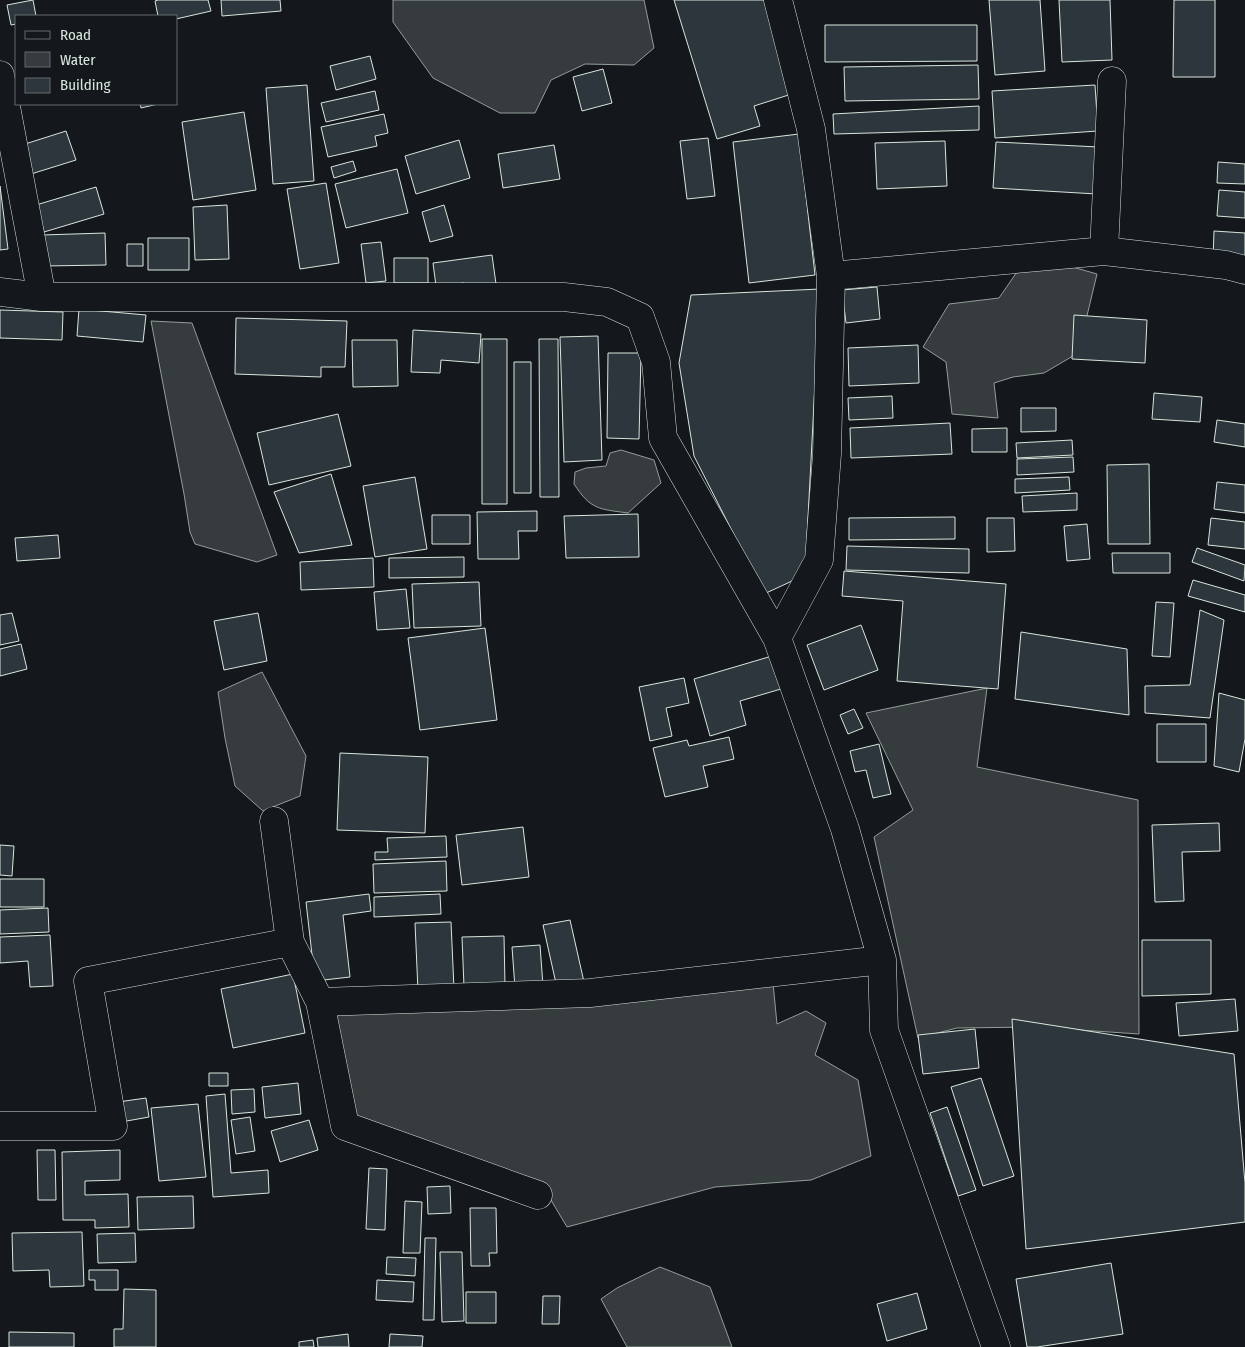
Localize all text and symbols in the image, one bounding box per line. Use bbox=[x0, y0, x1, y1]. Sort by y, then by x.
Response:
legend bbox=[15, 15, 178, 105]
text: Road bbox=[60, 26, 91, 44]
text: Water bbox=[60, 51, 96, 69]
text: Building bbox=[60, 76, 111, 94]

